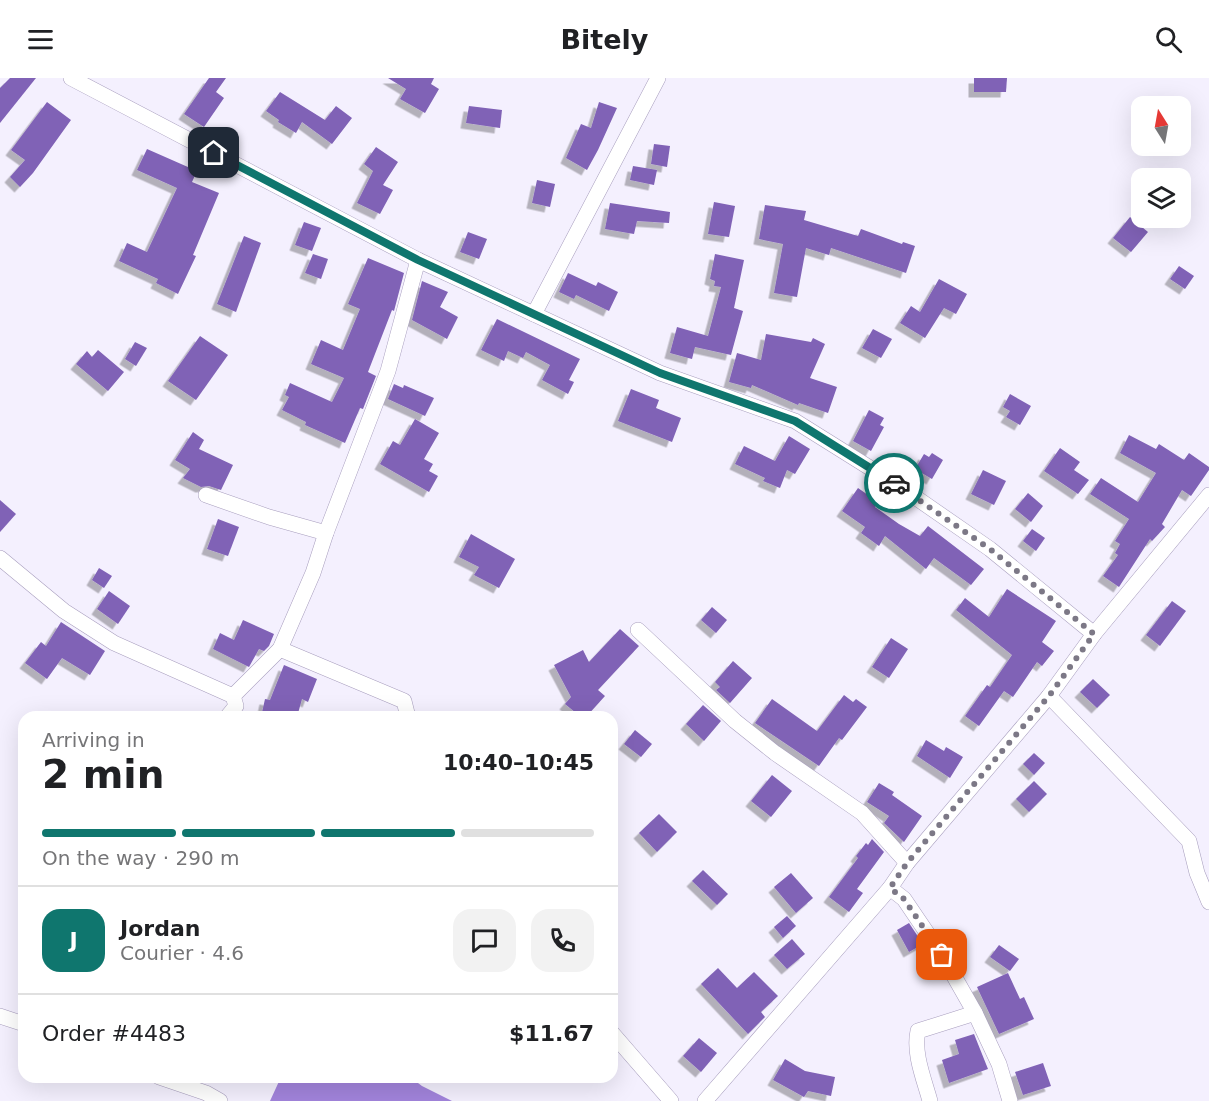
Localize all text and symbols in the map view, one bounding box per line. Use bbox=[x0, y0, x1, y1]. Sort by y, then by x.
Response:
icon: menu bbox=[24, 23, 57, 56]
icon: search bbox=[1152, 23, 1185, 56]
text: Bitely bbox=[561, 24, 648, 55]
north arrow bbox=[1131, 96, 1191, 156]
map controls bbox=[1131, 96, 1191, 228]
pin bbox=[188, 127, 239, 178]
icon: home bbox=[197, 136, 230, 169]
button: layers bbox=[1131, 168, 1191, 228]
courier bbox=[864, 453, 924, 513]
icon: car bbox=[878, 467, 911, 500]
text: Arriving in bbox=[42, 728, 145, 752]
text: 10:40–10:45 bbox=[443, 750, 594, 775]
text: 2 min bbox=[42, 752, 164, 797]
text: On the way · 290 m bbox=[42, 846, 240, 870]
button: chat bbox=[453, 909, 516, 972]
button: phone bbox=[531, 909, 594, 972]
text: Jordan bbox=[120, 916, 200, 941]
text: J bbox=[69, 928, 78, 953]
pin bbox=[916, 929, 967, 980]
icon: bag bbox=[925, 938, 958, 971]
text: Courier · 4.6 bbox=[120, 941, 244, 965]
text: Order #4483 bbox=[42, 1021, 186, 1046]
text: $11.67 bbox=[509, 1021, 594, 1046]

